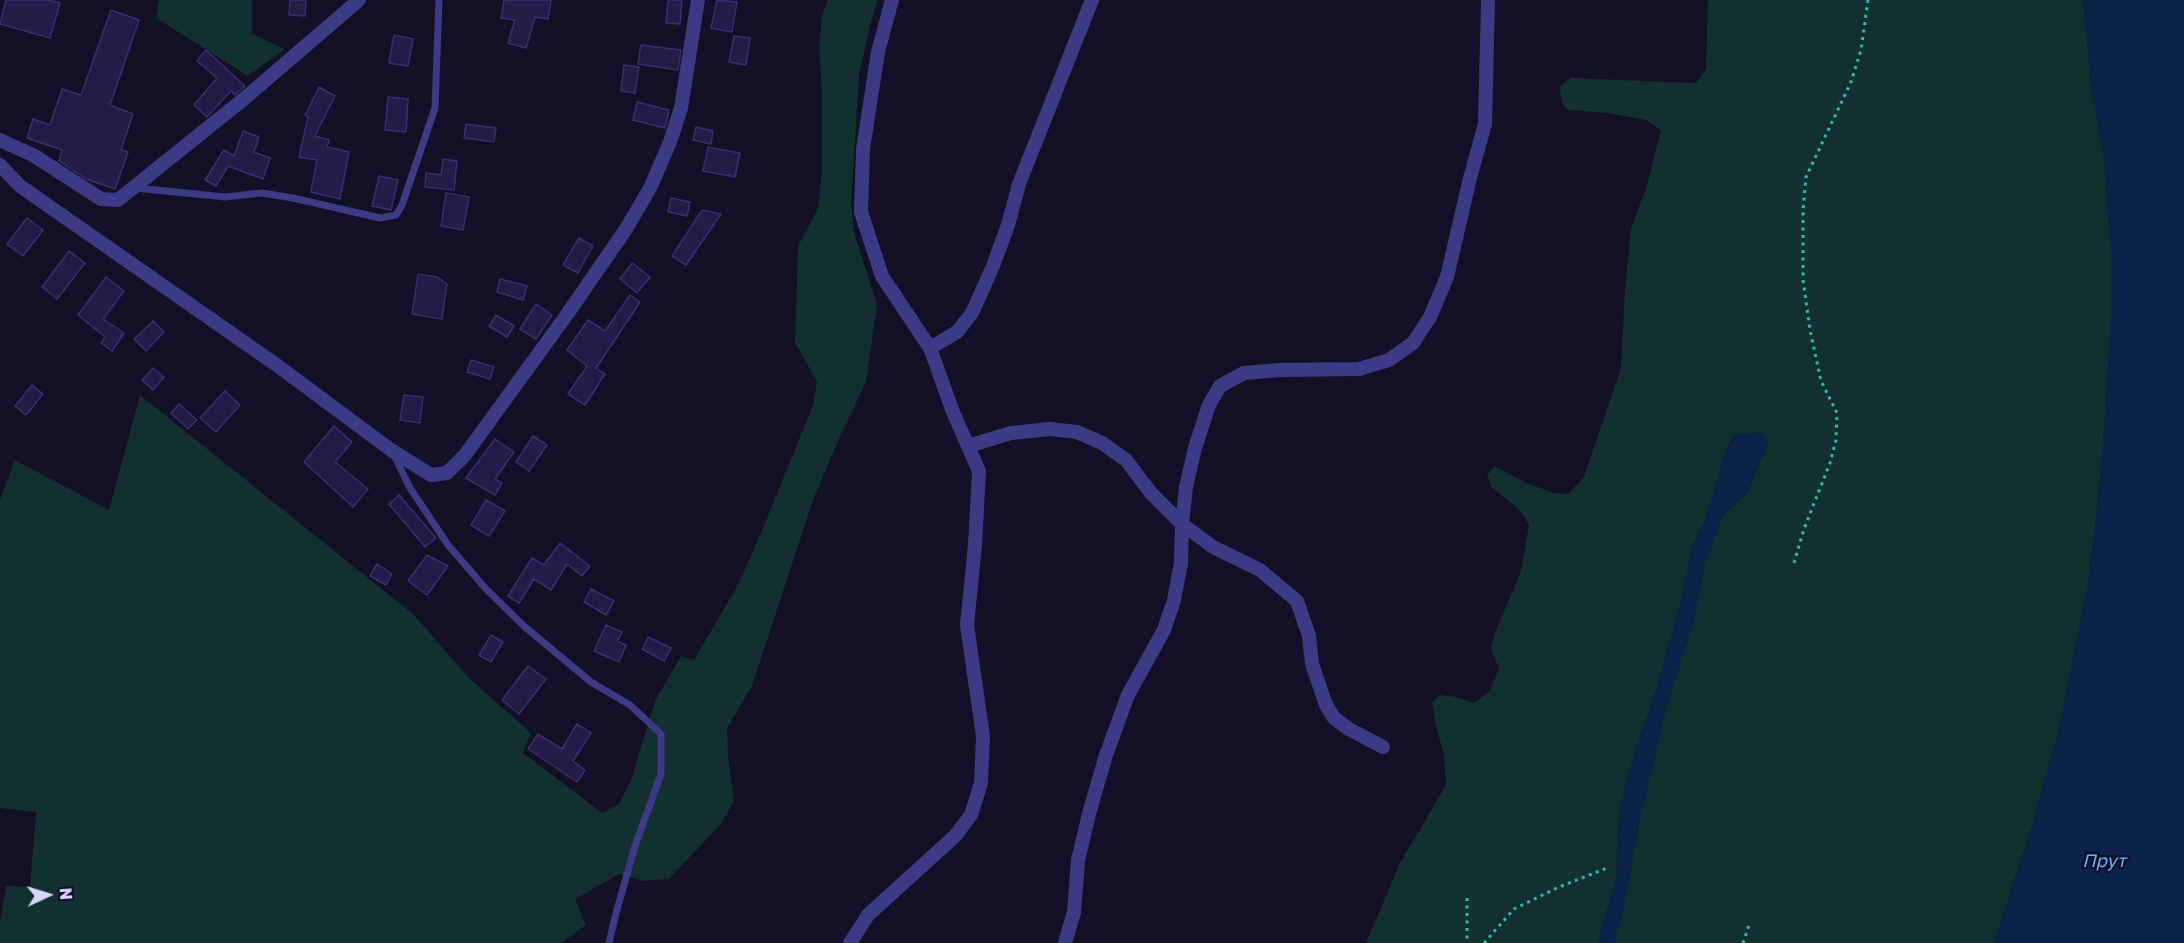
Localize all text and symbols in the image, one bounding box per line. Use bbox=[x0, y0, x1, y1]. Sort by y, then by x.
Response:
water label: Прут bbox=[2082, 850, 2126, 872]
north arrow bbox=[18, 865, 78, 925]
text: N bbox=[56, 887, 76, 901]

